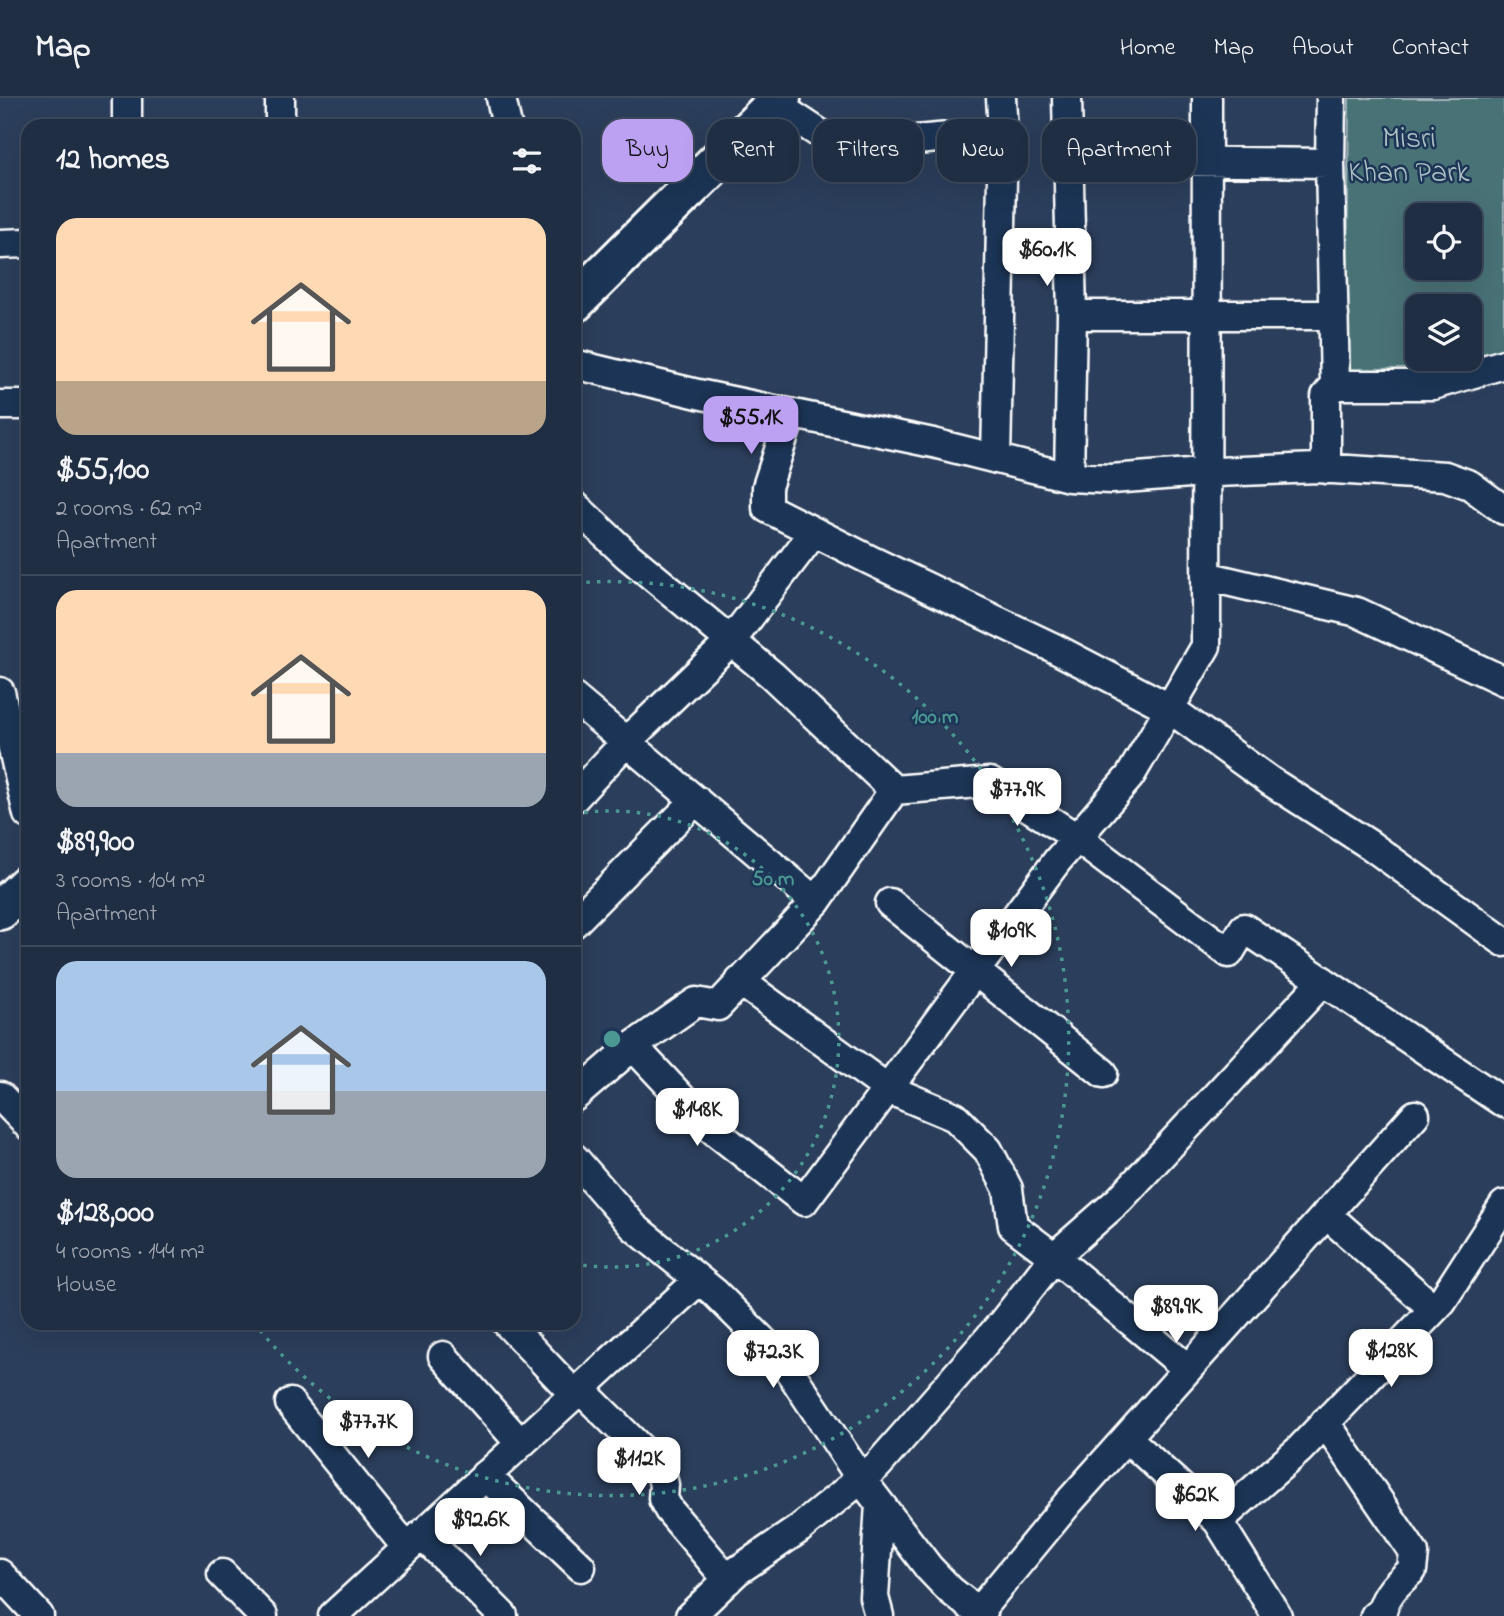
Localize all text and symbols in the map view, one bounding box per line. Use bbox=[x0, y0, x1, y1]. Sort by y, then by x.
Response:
text: Map bbox=[35, 24, 91, 72]
text: Home bbox=[1120, 31, 1176, 66]
text: Map bbox=[1214, 31, 1254, 66]
text: About bbox=[1292, 31, 1354, 66]
text: Contact bbox=[1392, 31, 1469, 66]
park label: Misri Khan Park bbox=[1348, 118, 1471, 196]
chip: Buy bbox=[602, 119, 693, 182]
chip: Rent bbox=[707, 119, 799, 182]
chip: Filters bbox=[813, 119, 923, 182]
chip: New bbox=[937, 119, 1028, 182]
chip: Apartment bbox=[1042, 119, 1196, 182]
text: 12 homes bbox=[56, 139, 170, 183]
icon: filters bbox=[508, 142, 546, 180]
map controls bbox=[1405, 203, 1482, 371]
button: locate bbox=[1405, 203, 1482, 280]
pin: $60.1K bbox=[990, 228, 1104, 288]
text: $60.1K bbox=[1018, 234, 1076, 267]
icon: home bbox=[238, 264, 364, 390]
button: layers bbox=[1405, 294, 1482, 371]
pin: $55.1K bbox=[694, 396, 808, 456]
text: $55.1K bbox=[719, 402, 783, 435]
text: $55,100 bbox=[56, 449, 149, 493]
text: 2 rooms · 62 m² bbox=[56, 493, 202, 526]
text: Apartment bbox=[56, 526, 157, 559]
icon: home bbox=[238, 636, 364, 762]
text: 100 m bbox=[912, 703, 958, 733]
pin: $77.9K bbox=[960, 768, 1074, 828]
text: $77.9K bbox=[989, 774, 1045, 807]
text: $89,900 bbox=[56, 821, 135, 865]
text: 3 rooms · 104 m² bbox=[56, 865, 205, 898]
text: 50 m bbox=[752, 865, 794, 895]
text: Apartment bbox=[56, 898, 157, 931]
pin: $109K bbox=[962, 910, 1060, 969]
text: $109K bbox=[986, 915, 1036, 948]
icon: home bbox=[238, 1007, 364, 1133]
centre of rings bbox=[600, 1027, 624, 1051]
pin: $148K bbox=[648, 1088, 746, 1148]
text: $148K bbox=[672, 1094, 722, 1127]
text: $128,000 bbox=[56, 1192, 154, 1236]
text: 4 rooms · 144 m² bbox=[56, 1236, 205, 1269]
text: House bbox=[56, 1269, 116, 1302]
pin: $89.9K bbox=[1119, 1286, 1233, 1345]
text: $89.9K bbox=[1150, 1291, 1202, 1324]
pin: $72.3K bbox=[716, 1330, 830, 1390]
pin: $128K bbox=[1342, 1330, 1440, 1389]
text: $128K bbox=[1365, 1335, 1417, 1368]
text: $72.3K bbox=[743, 1336, 803, 1369]
pin: $77.7K bbox=[311, 1400, 425, 1460]
text: $77.7K bbox=[339, 1406, 397, 1439]
pin: $112K bbox=[590, 1438, 688, 1497]
text: $112K bbox=[613, 1443, 665, 1476]
pin: $62K bbox=[1154, 1474, 1236, 1533]
text: $62K bbox=[1172, 1479, 1218, 1512]
pin: $92.6K bbox=[423, 1498, 537, 1558]
text: $92.6K bbox=[451, 1504, 509, 1537]

